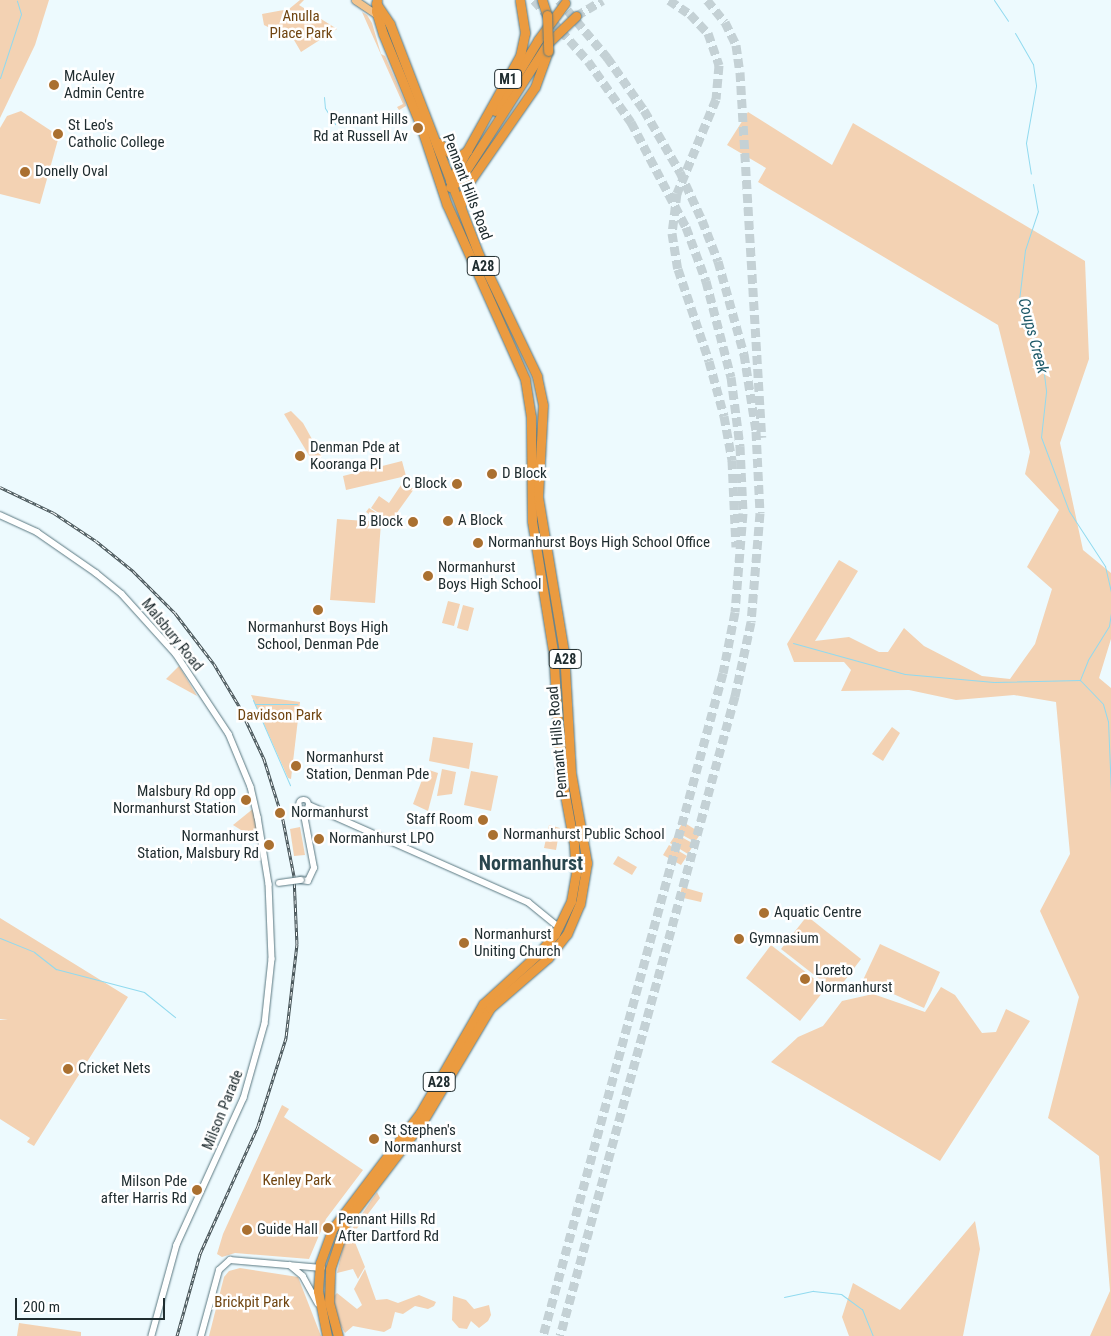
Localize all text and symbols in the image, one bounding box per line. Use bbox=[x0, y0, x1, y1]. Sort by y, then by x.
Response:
park label: Anulla Place Park bbox=[269, 7, 333, 42]
place label: McAuley Admin Centre bbox=[64, 67, 144, 102]
road number: M1 bbox=[493, 68, 523, 90]
marker: McAuley Admin Centre bbox=[48, 79, 60, 91]
place label: Pennant Hills Rd at Russell Av bbox=[313, 110, 408, 145]
place label: St Leo's Catholic College bbox=[68, 116, 165, 151]
marker: Pennant Hills Rd at Russell Av bbox=[412, 122, 424, 134]
marker: St Leo's Catholic College bbox=[52, 128, 64, 140]
street label: Pennant Hills Road bbox=[439, 131, 495, 243]
place label: Donelly Oval bbox=[35, 163, 108, 181]
marker: Donelly Oval bbox=[19, 166, 31, 178]
road number: A28 bbox=[466, 255, 500, 278]
water label: Coups Creek bbox=[1014, 296, 1052, 376]
place label: Denman Pde at Kooranga Pl bbox=[310, 438, 400, 473]
marker: Denman Pde at Kooranga Pl bbox=[294, 450, 306, 462]
place label: D Block bbox=[502, 465, 547, 483]
marker: D Block bbox=[486, 468, 498, 480]
place label: C Block bbox=[402, 475, 447, 493]
marker: C Block bbox=[451, 478, 463, 490]
place label: A Block bbox=[458, 512, 503, 530]
place label: B Block bbox=[359, 513, 403, 531]
marker: A Block bbox=[442, 515, 454, 527]
marker: B Block bbox=[407, 516, 419, 528]
place label: Normanhurst Boys High School Office bbox=[488, 534, 710, 552]
marker: Normanhurst Boys High School Office bbox=[472, 537, 484, 549]
place label: Normanhurst Boys High School bbox=[438, 558, 541, 593]
marker: Normanhurst Boys High School bbox=[422, 570, 434, 582]
street label: Malsbury Road bbox=[137, 595, 207, 675]
marker: Normanhurst Boys High School, Denman Pde bbox=[312, 604, 324, 616]
place label: Normanhurst Boys High School, Denman Pde bbox=[248, 618, 388, 653]
road number: A28 bbox=[548, 648, 582, 671]
street label: Pennant Hills Road bbox=[544, 685, 572, 799]
park label: Davidson Park bbox=[238, 707, 322, 725]
place label: Normanhurst Station, Denman Pde bbox=[306, 748, 429, 783]
marker: Normanhurst Station, Denman Pde bbox=[290, 760, 302, 772]
place label: Malsbury Rd opp Normanhurst Station bbox=[113, 782, 236, 817]
marker: Malsbury Rd opp Normanhurst Station bbox=[240, 794, 252, 806]
place label: Normanhurst bbox=[291, 804, 368, 822]
marker: Normanhurst bbox=[273, 806, 287, 820]
place label: Staff Room bbox=[406, 811, 473, 829]
marker: Staff Room bbox=[477, 814, 489, 826]
place label: Normanhurst Public School bbox=[503, 826, 665, 844]
place label: Normanhurst Station, Malsbury Rd bbox=[137, 827, 259, 862]
marker: Normanhurst Public School bbox=[487, 829, 499, 841]
place label: Normanhurst LPO bbox=[329, 830, 434, 848]
marker: Normanhurst LPO bbox=[313, 833, 325, 845]
marker: Normanhurst Station, Malsbury Rd bbox=[263, 839, 275, 851]
district label: Normanhurst bbox=[479, 851, 583, 875]
place label: Aquatic Centre bbox=[774, 904, 862, 922]
marker: Aquatic Centre bbox=[758, 907, 770, 919]
place label: Normanhurst Uniting Church bbox=[474, 925, 561, 960]
place label: Gymnasium bbox=[749, 930, 819, 948]
marker: Gymnasium bbox=[733, 933, 745, 945]
marker: Normanhurst Uniting Church bbox=[458, 937, 470, 949]
place label: Loreto Normanhurst bbox=[815, 961, 892, 996]
marker: Loreto Normanhurst bbox=[799, 973, 811, 985]
place label: Cricket Nets bbox=[78, 1060, 151, 1078]
marker: Cricket Nets bbox=[62, 1063, 74, 1075]
street label: Milson Parade bbox=[199, 1067, 247, 1153]
road number: A28 bbox=[422, 1070, 456, 1094]
place label: St Stephen's Normanhurst bbox=[384, 1121, 461, 1156]
marker: St Stephen's Normanhurst bbox=[368, 1133, 380, 1145]
place label: Milson Pde after Harris Rd bbox=[101, 1172, 187, 1207]
park label: Kenley Park bbox=[262, 1172, 332, 1190]
marker: Milson Pde after Harris Rd bbox=[191, 1184, 203, 1196]
place label: Pennant Hills Rd After Dartford Rd bbox=[338, 1210, 439, 1245]
place label: Guide Hall bbox=[257, 1221, 318, 1239]
marker: Pennant Hills Rd After Dartford Rd bbox=[322, 1222, 334, 1234]
marker: Guide Hall bbox=[241, 1224, 253, 1236]
scale bar bbox=[18, 1288, 168, 1320]
park label: Brickpit Park bbox=[214, 1294, 290, 1312]
text: 200 m bbox=[23, 1298, 60, 1316]

